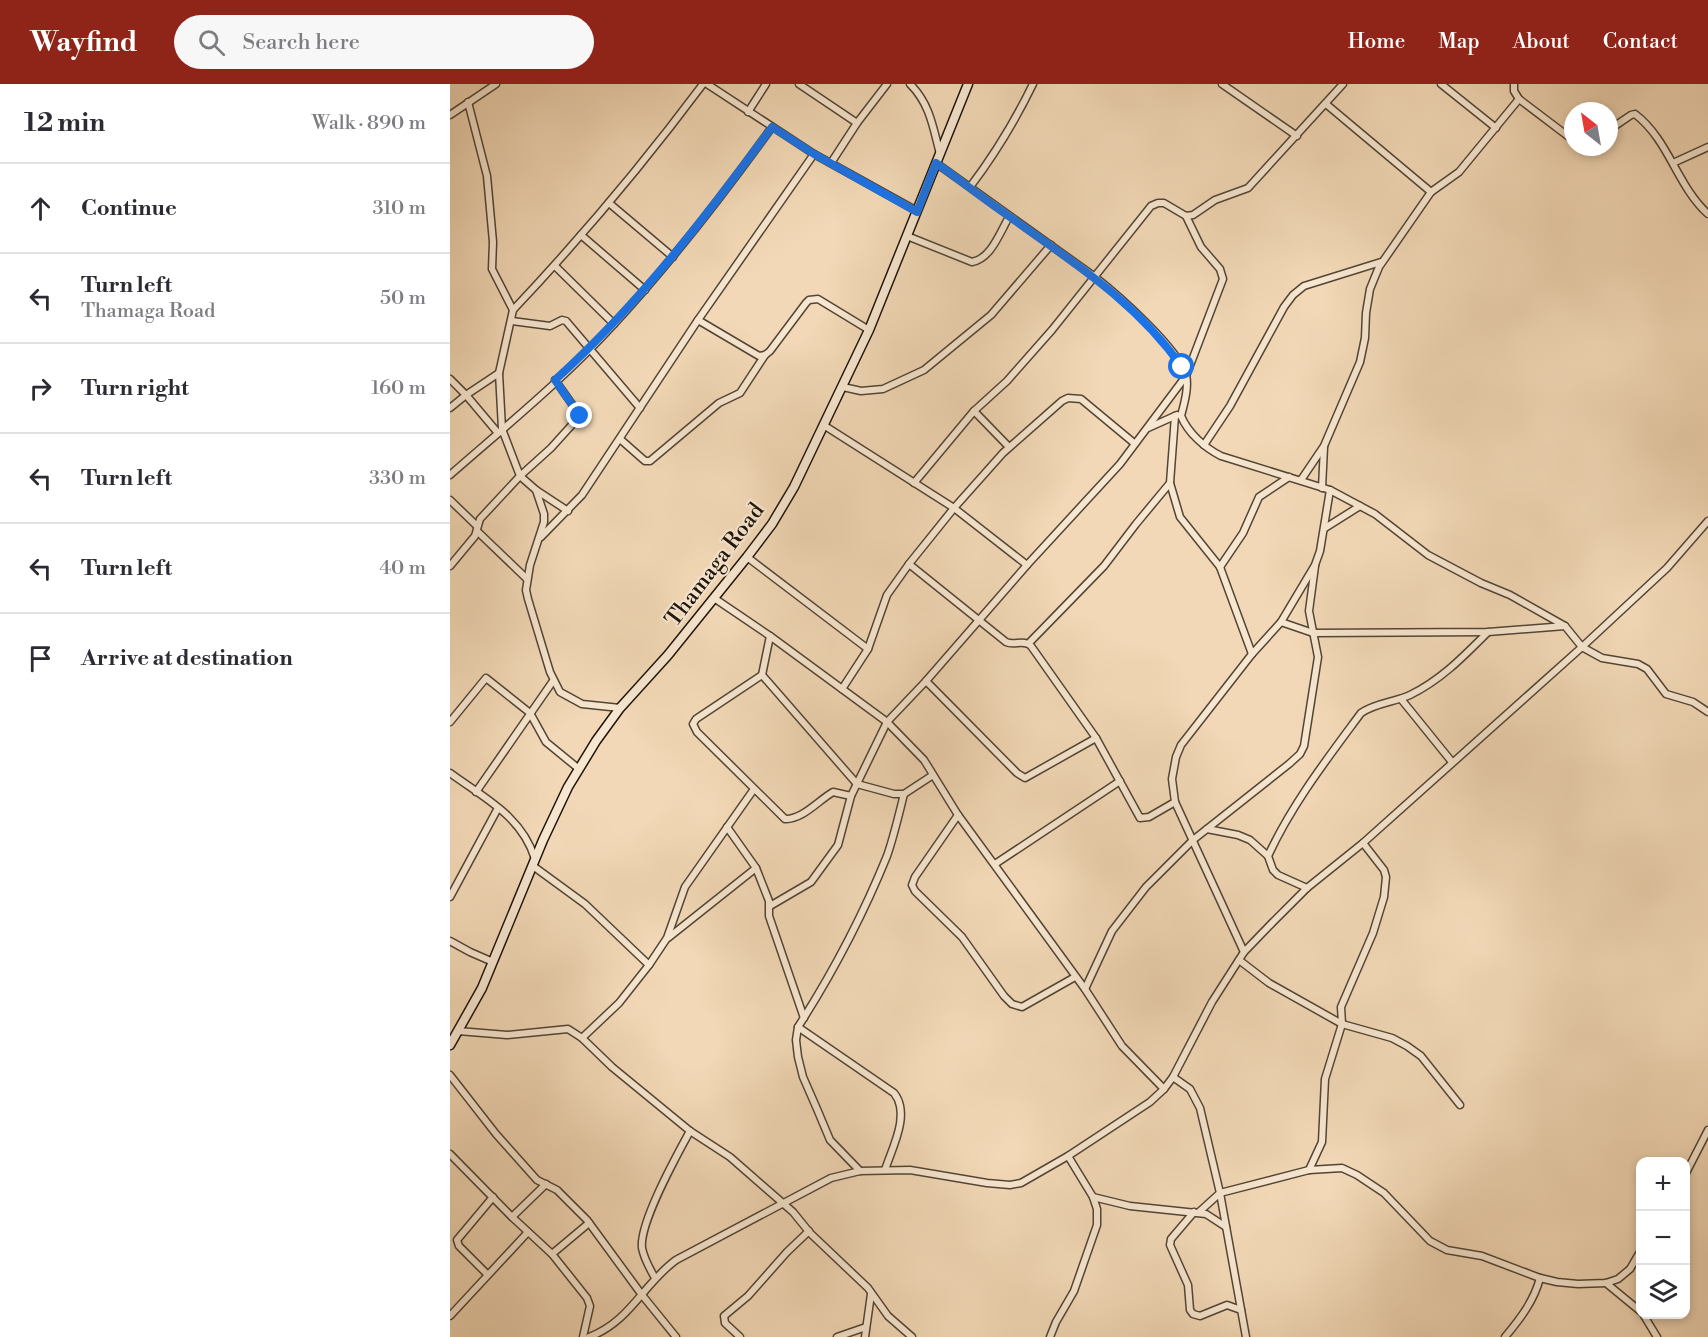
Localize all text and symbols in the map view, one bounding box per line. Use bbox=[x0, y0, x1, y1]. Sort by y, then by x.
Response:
search box bbox=[174, 15, 594, 69]
text: Wayfind bbox=[30, 25, 138, 60]
icon: search bbox=[195, 26, 228, 59]
text: Search here bbox=[243, 29, 360, 56]
text: Home bbox=[1348, 29, 1405, 55]
text: Map bbox=[1438, 29, 1480, 55]
text: About bbox=[1513, 29, 1570, 55]
text: Contact bbox=[1603, 29, 1678, 55]
north arrow bbox=[1564, 102, 1618, 156]
text: 12 min bbox=[24, 107, 105, 139]
text: Walk · 890 m bbox=[312, 111, 426, 136]
icon: ahead bbox=[24, 192, 57, 225]
text: Continue bbox=[81, 195, 177, 222]
text: 310 m bbox=[373, 196, 426, 221]
text: Turn left bbox=[81, 272, 172, 299]
icon: left bbox=[24, 282, 57, 315]
text: 50 m bbox=[380, 286, 426, 311]
text: Thamaga Road bbox=[81, 299, 215, 324]
route start bbox=[1168, 353, 1194, 379]
icon: right bbox=[24, 372, 57, 405]
text: Turn right bbox=[81, 375, 189, 402]
text: 160 m bbox=[371, 376, 426, 401]
route end bbox=[566, 402, 592, 428]
icon: left bbox=[24, 462, 57, 495]
text: Turn left bbox=[81, 465, 172, 492]
text: 330 m bbox=[369, 466, 426, 491]
street label: Thamaga Road bbox=[660, 497, 771, 632]
icon: left bbox=[24, 552, 57, 585]
text: Turn left bbox=[81, 555, 172, 582]
text: 40 m bbox=[379, 556, 426, 581]
icon: arrive bbox=[24, 642, 57, 675]
text: Arrive at destination bbox=[81, 645, 293, 672]
map controls bbox=[1636, 1157, 1690, 1319]
button: + bbox=[1636, 1157, 1690, 1211]
button: − bbox=[1636, 1211, 1690, 1265]
button: layers bbox=[1636, 1265, 1690, 1319]

